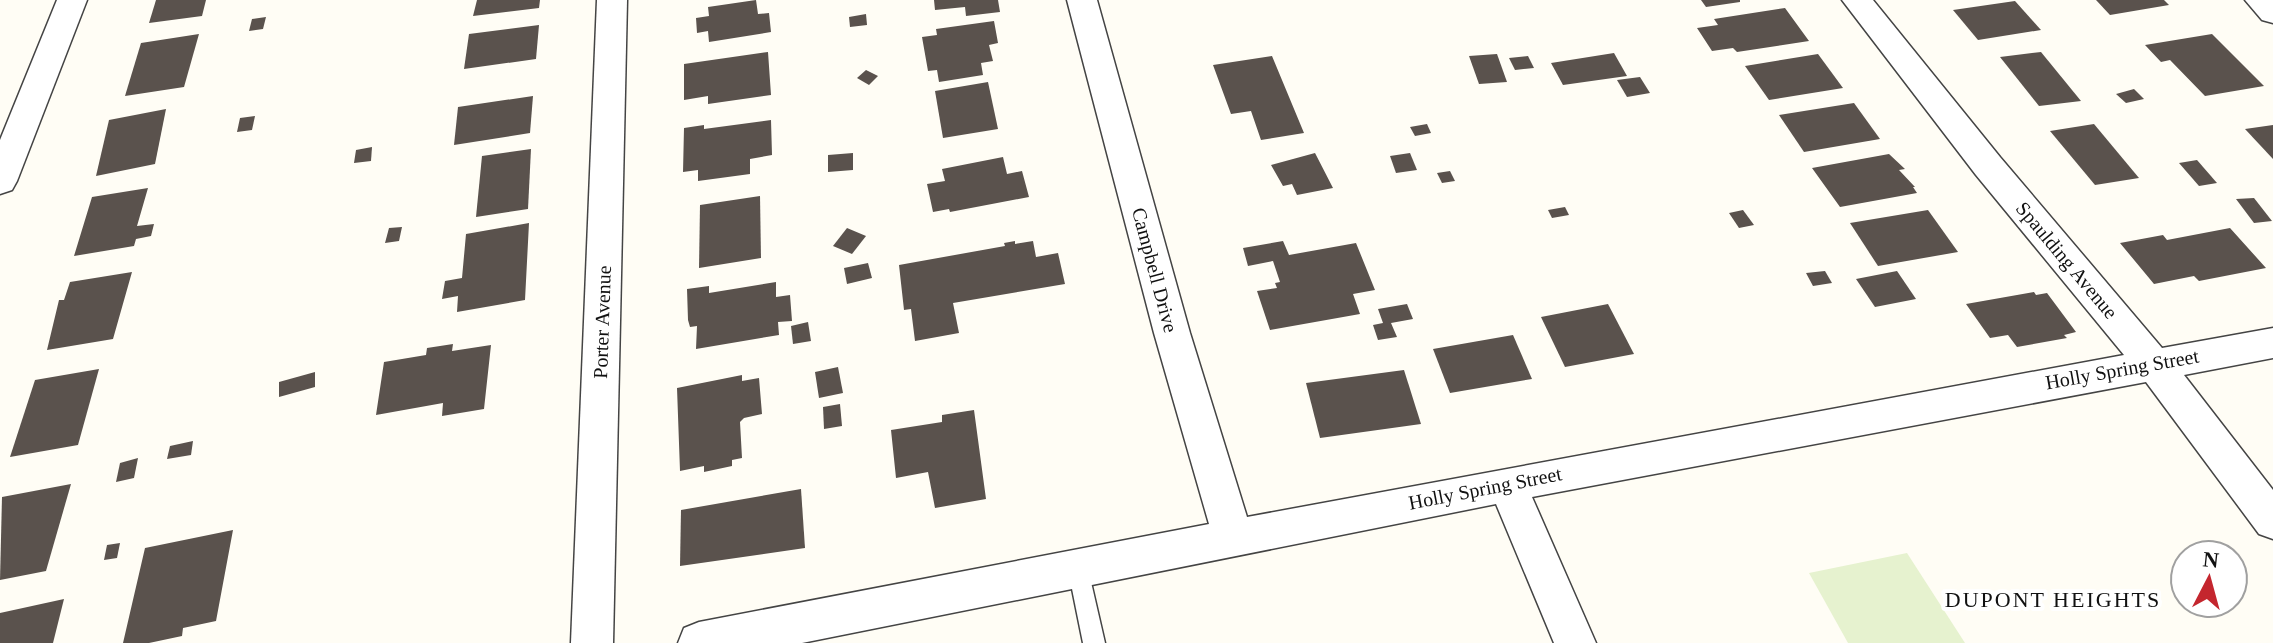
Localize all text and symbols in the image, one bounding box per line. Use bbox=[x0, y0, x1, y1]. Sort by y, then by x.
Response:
street label: Spaulding Avenue bbox=[2011, 197, 2122, 324]
street label: Campbell Drive bbox=[1127, 205, 1182, 335]
street label: Porter Avenue bbox=[589, 265, 615, 379]
street label: Holly Spring Street bbox=[2043, 345, 2201, 394]
street label: Holly Spring Street bbox=[1407, 462, 1564, 515]
north arrow bbox=[2169, 539, 2249, 619]
text: N bbox=[2202, 546, 2220, 573]
district label: DUPONT HEIGHTS bbox=[1945, 587, 2161, 612]

